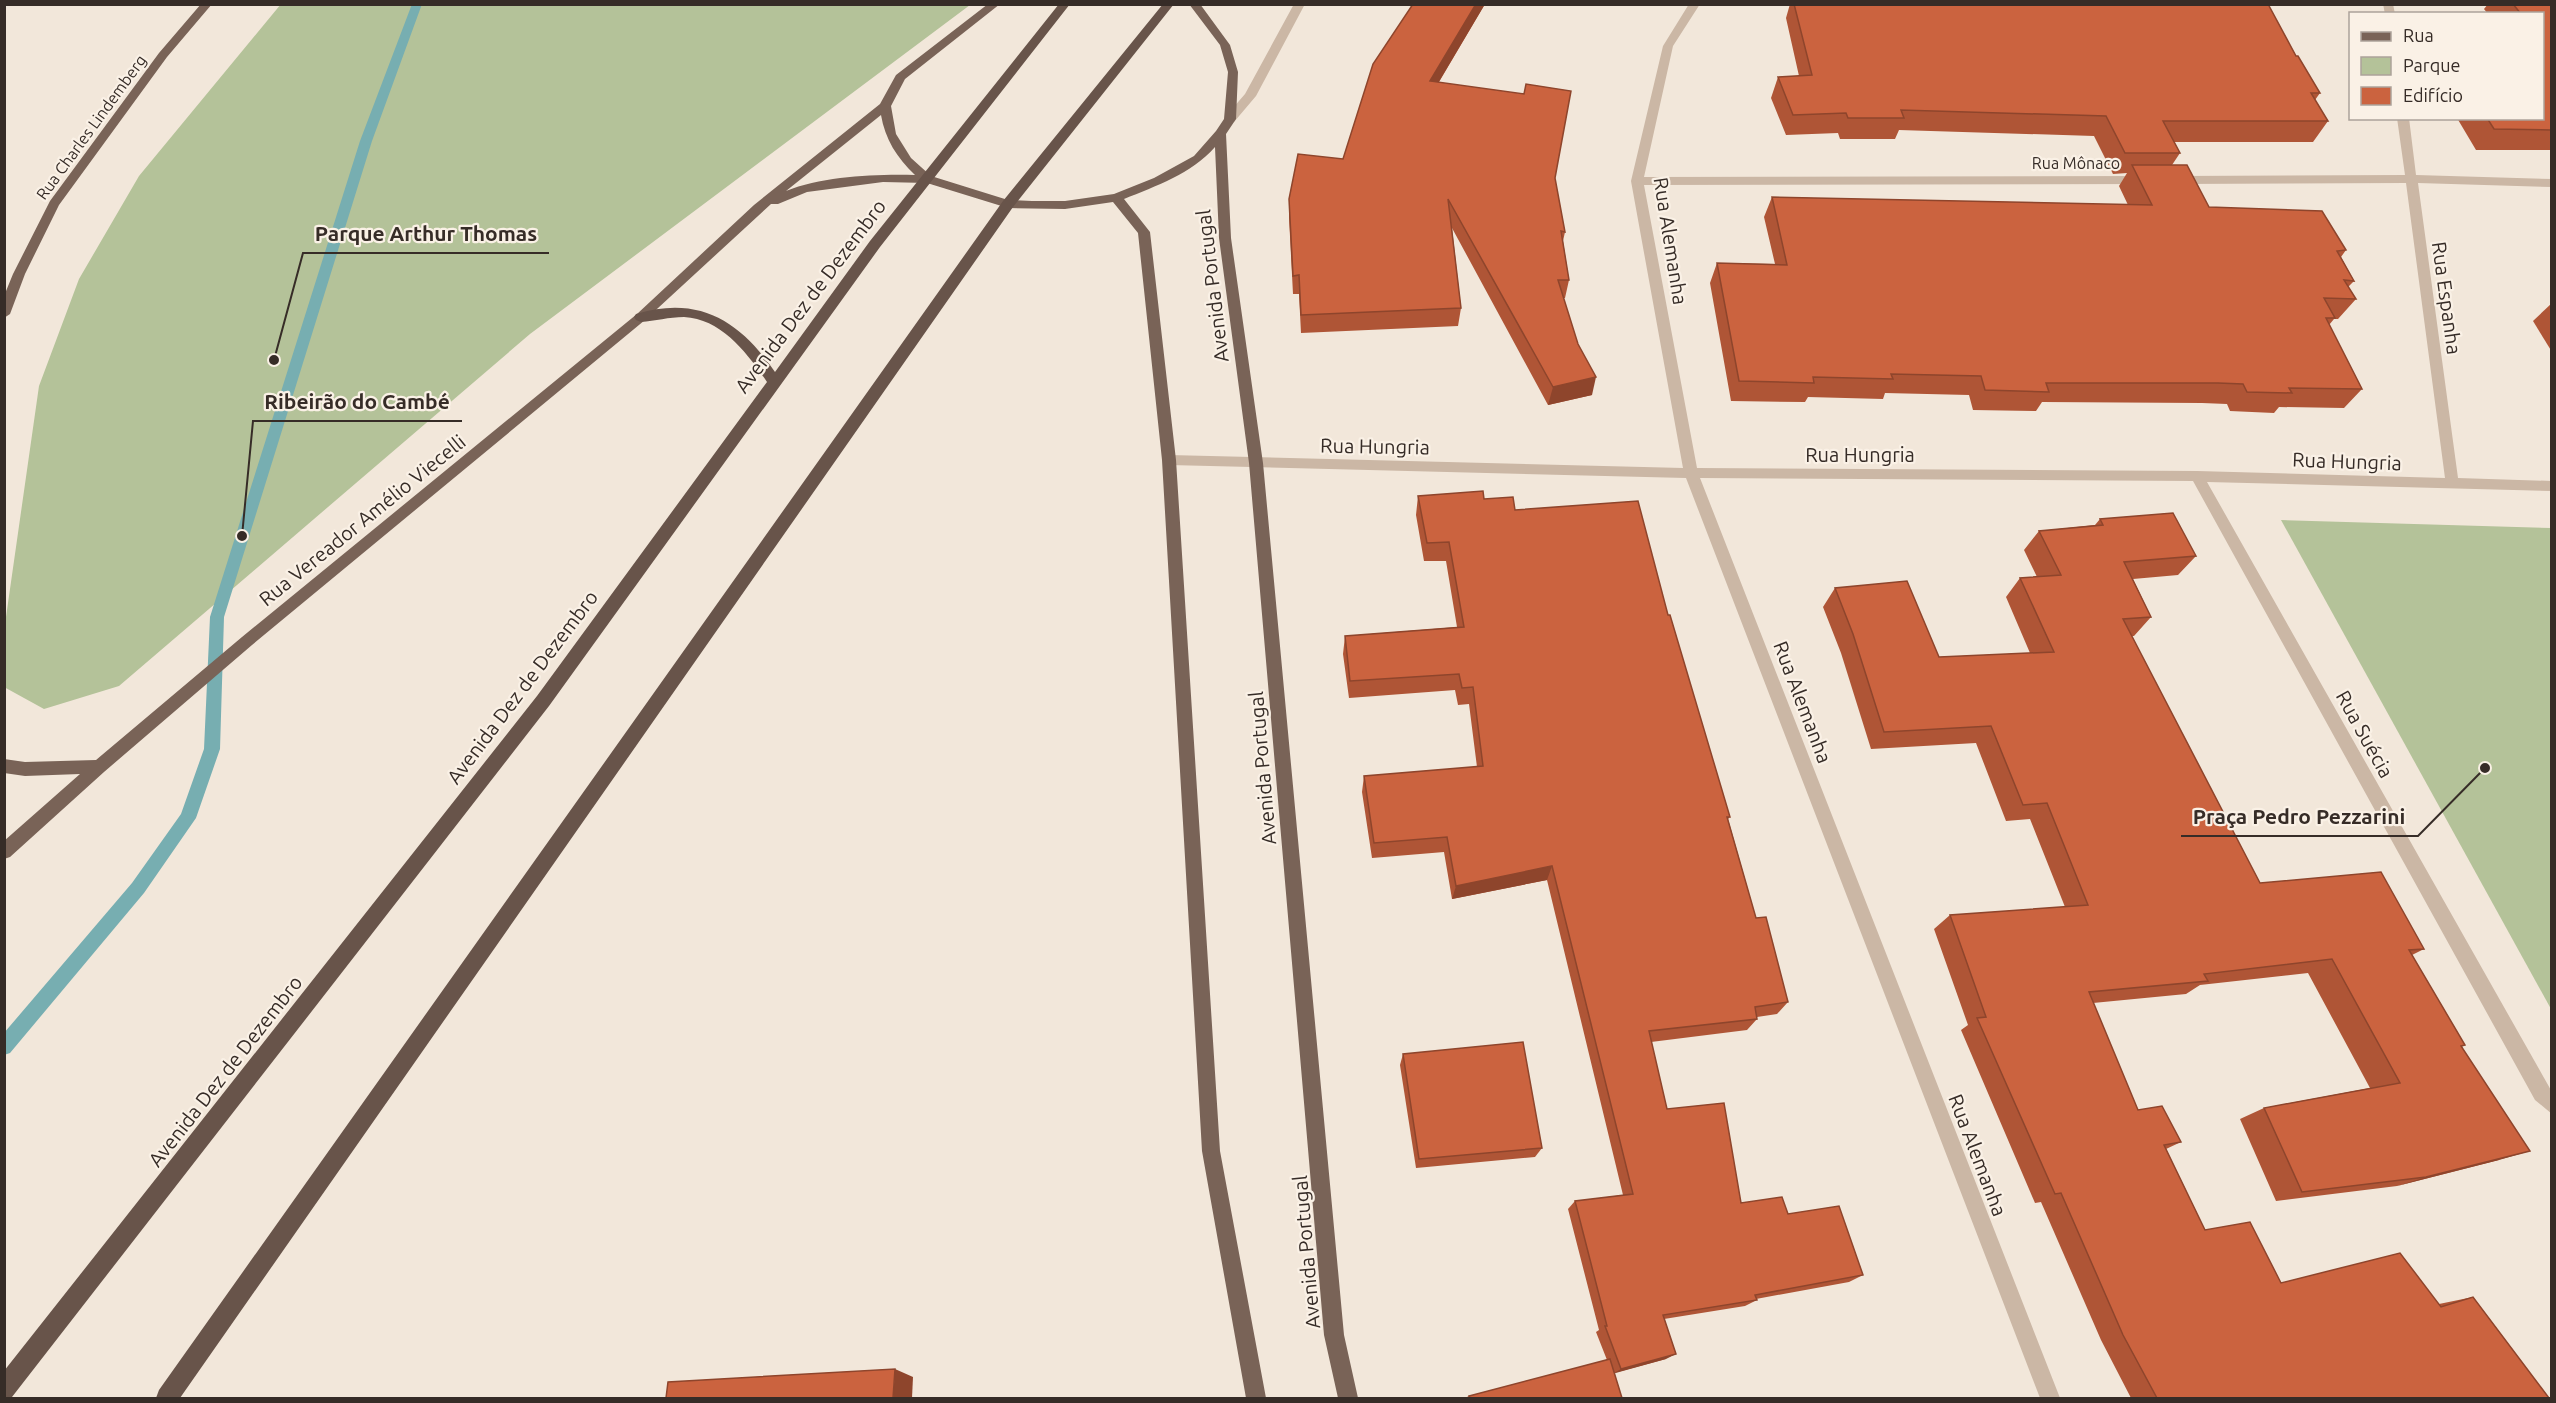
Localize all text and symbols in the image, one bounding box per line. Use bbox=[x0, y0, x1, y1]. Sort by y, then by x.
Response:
legend bbox=[2349, 12, 2544, 120]
text: Rua bbox=[2403, 25, 2434, 45]
street label: Rua Charles Lindemberg bbox=[32, 51, 150, 203]
text: Parque bbox=[2403, 55, 2460, 75]
text: Edifício bbox=[2403, 85, 2463, 105]
street label: Rua Mônaco bbox=[2032, 154, 2120, 172]
street label: Rua Alemanha bbox=[1650, 176, 1692, 306]
street label: Avenida Dez de Dezembro bbox=[730, 195, 890, 397]
street label: Avenida Portugal bbox=[1191, 208, 1233, 364]
callout: Parque Arthur Thomas bbox=[303, 214, 549, 253]
text: Parque Arthur Thomas bbox=[315, 221, 537, 245]
street label: Rua Espanha bbox=[2428, 240, 2466, 356]
callout: Ribeirão do Cambé bbox=[253, 382, 462, 421]
text: Ribeirão do Cambé bbox=[264, 389, 450, 413]
street label: Rua Vereador Amélio Viecelli bbox=[254, 430, 470, 610]
street label: Rua Hungria bbox=[1320, 434, 1430, 458]
street label: Rua Hungria bbox=[1805, 443, 1915, 466]
street label: Rua Hungria bbox=[2292, 448, 2402, 474]
street label: Avenida Dez de Dezembro bbox=[442, 586, 602, 788]
street label: Rua Alemanha bbox=[1769, 638, 1837, 766]
street label: Rua Suécia bbox=[2332, 686, 2398, 782]
street label: Avenida Portugal bbox=[1244, 690, 1280, 846]
callout: Praça Pedro Pezzarini bbox=[2181, 797, 2418, 836]
text: Praça Pedro Pezzarini bbox=[2193, 804, 2405, 828]
street label: Avenida Dez de Dezembro bbox=[143, 971, 307, 1171]
street label: Rua Alemanha bbox=[1944, 1091, 2012, 1219]
street label: Avenida Portugal bbox=[1288, 1174, 1324, 1330]

